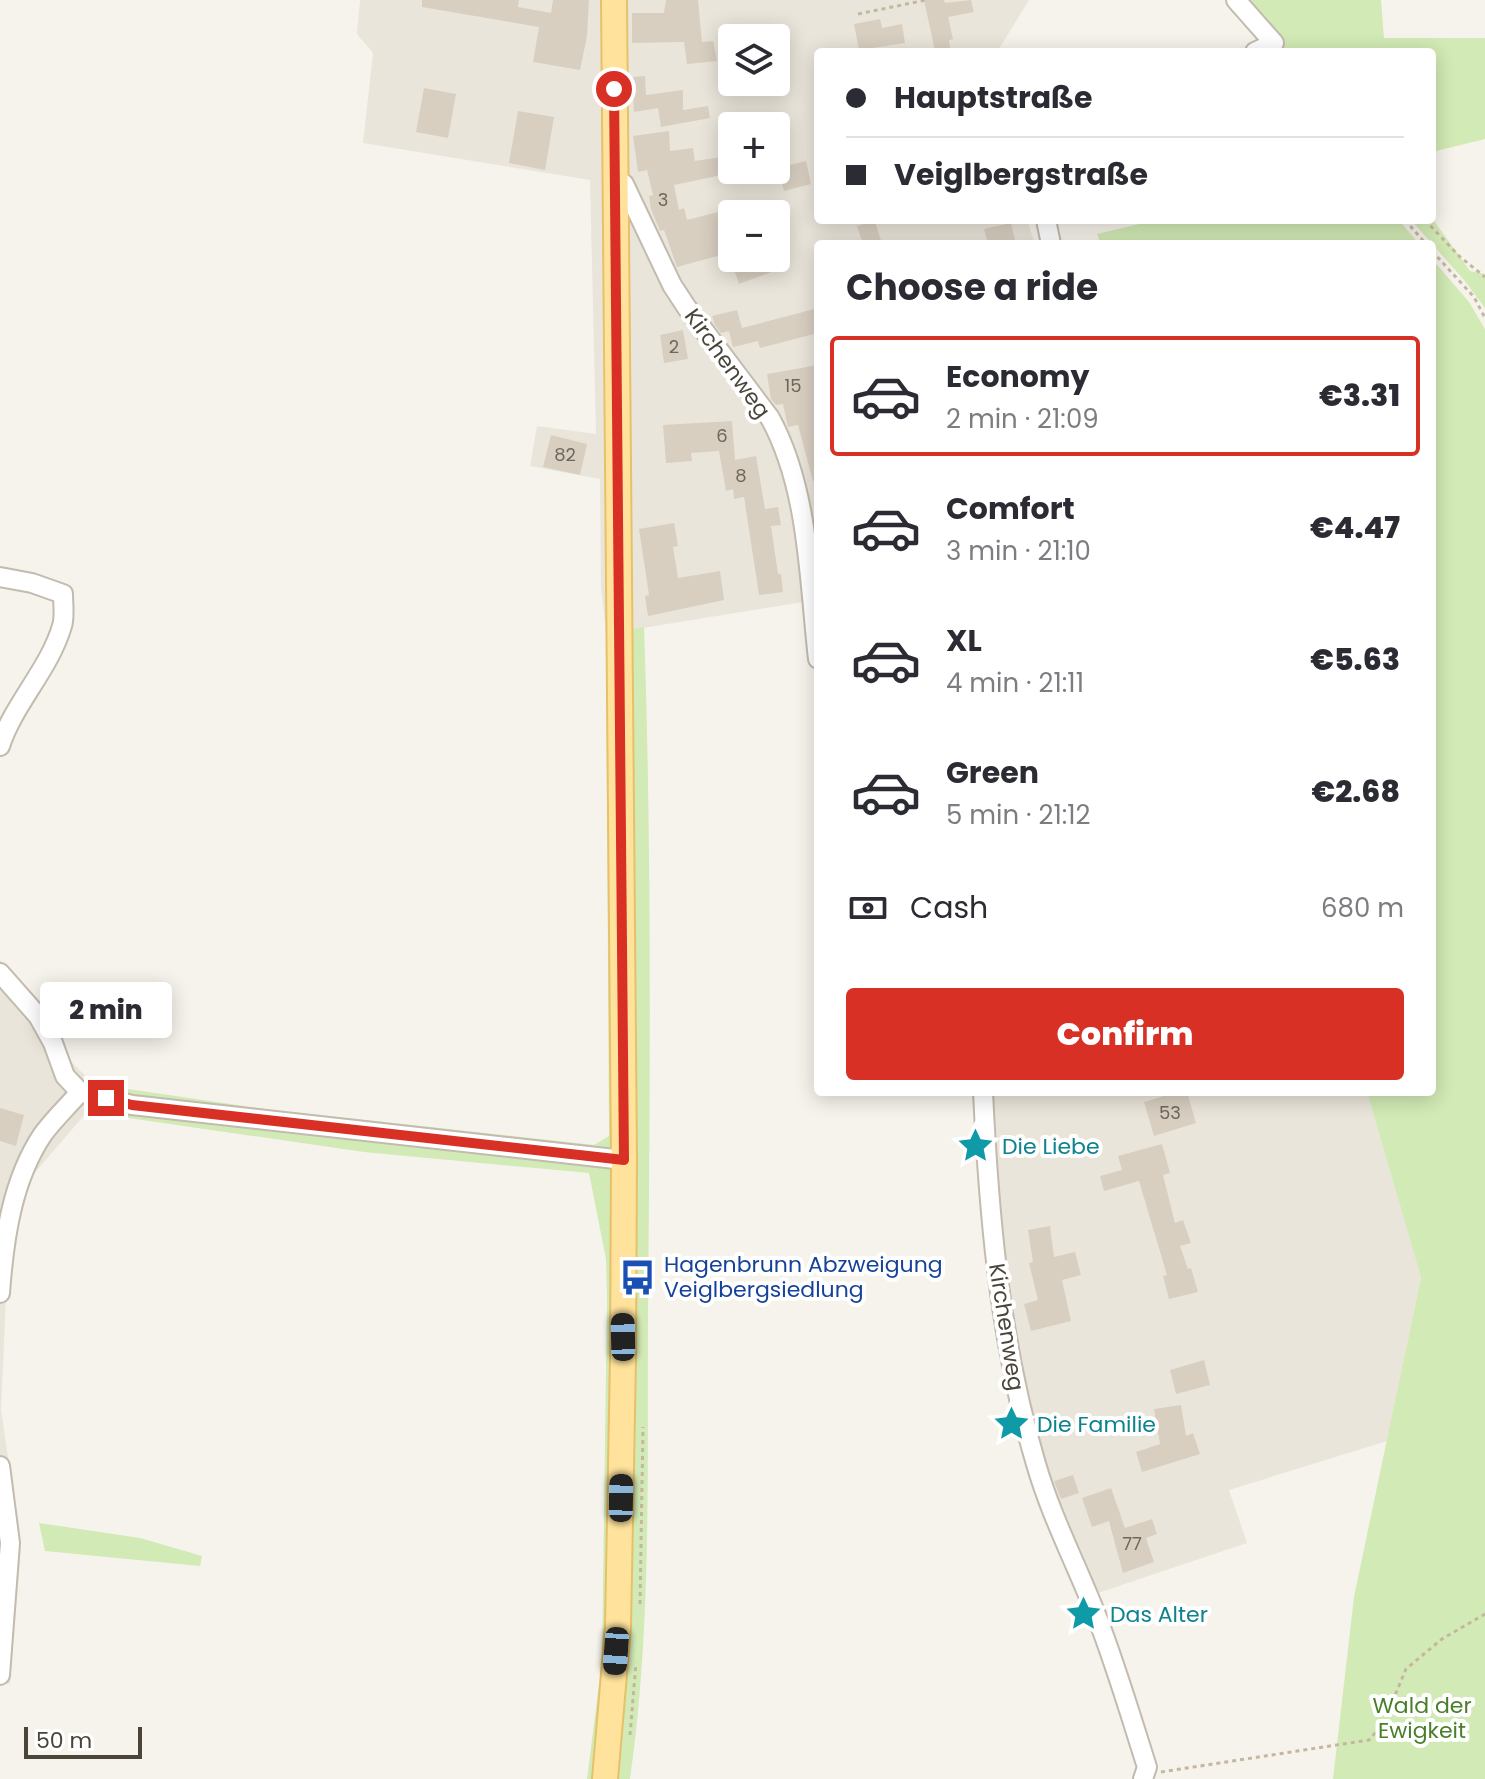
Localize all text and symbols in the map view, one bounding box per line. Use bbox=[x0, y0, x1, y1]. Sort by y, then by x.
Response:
map controls bbox=[718, 24, 790, 272]
button: layers bbox=[718, 24, 790, 96]
route start bbox=[596, 71, 632, 107]
text: Hauptstraße bbox=[894, 76, 1092, 119]
button: + bbox=[718, 112, 790, 184]
text: Veiglbergstraße bbox=[894, 153, 1148, 196]
house number: 3 bbox=[658, 187, 668, 212]
button: − bbox=[718, 200, 790, 272]
text: Choose a ride bbox=[846, 262, 1098, 313]
street label: Kirchenweg bbox=[677, 302, 778, 424]
house number: 2 bbox=[669, 334, 679, 359]
text: Economy bbox=[946, 355, 1090, 398]
icon: car bbox=[850, 360, 922, 432]
house number: 15 bbox=[784, 373, 802, 398]
text: €3.31 bbox=[1319, 374, 1400, 417]
text: 2 min · 21:09 bbox=[946, 401, 1099, 437]
house number: 6 bbox=[716, 423, 728, 448]
house number: 82 bbox=[554, 442, 576, 467]
house number: 8 bbox=[735, 463, 747, 488]
text: Comfort bbox=[946, 487, 1075, 530]
icon: car bbox=[850, 492, 922, 564]
text: €4.47 bbox=[1310, 506, 1400, 549]
text: 3 min · 21:10 bbox=[946, 533, 1091, 569]
text: XL bbox=[946, 619, 982, 662]
icon: car bbox=[850, 624, 922, 696]
text: €5.63 bbox=[1310, 638, 1400, 681]
text: 4 min · 21:11 bbox=[946, 665, 1084, 701]
text: Green bbox=[946, 751, 1039, 794]
icon: car bbox=[850, 756, 922, 828]
text: €2.68 bbox=[1311, 770, 1400, 813]
text: 5 min · 21:12 bbox=[946, 797, 1091, 833]
icon: cash bbox=[846, 886, 890, 930]
text: Cash bbox=[910, 886, 988, 929]
text: 680 m bbox=[1321, 890, 1404, 926]
callout: 2 min bbox=[40, 982, 172, 1038]
button: Confirm bbox=[846, 988, 1404, 1080]
text: 2 min bbox=[69, 992, 143, 1028]
route end bbox=[88, 1080, 124, 1116]
house number: 53 bbox=[1159, 1100, 1181, 1125]
place icon: Die Liebe bbox=[957, 1127, 995, 1165]
place label: Die Liebe bbox=[1002, 1131, 1100, 1162]
place label: Hagenbrunn Abzweigung Veiglbergsiedlung bbox=[664, 1249, 943, 1305]
bus stop icon: Hagenbrunn Abzweigung Veiglbergsiedlung bbox=[619, 1258, 657, 1296]
street label: Kirchenweg bbox=[981, 1261, 1032, 1393]
car bbox=[611, 1313, 635, 1361]
place icon: Die Familie bbox=[992, 1405, 1030, 1443]
place label: Die Familie bbox=[1037, 1409, 1156, 1440]
car bbox=[609, 1474, 633, 1522]
house number: 77 bbox=[1122, 1531, 1142, 1556]
place icon: Das Alter bbox=[1065, 1595, 1103, 1633]
place label: Das Alter bbox=[1110, 1599, 1208, 1630]
car bbox=[602, 1626, 630, 1676]
park label: Wald der Ewigkeit bbox=[1372, 1690, 1472, 1746]
scale bar bbox=[24, 1723, 142, 1759]
text: 50 m bbox=[36, 1725, 92, 1756]

